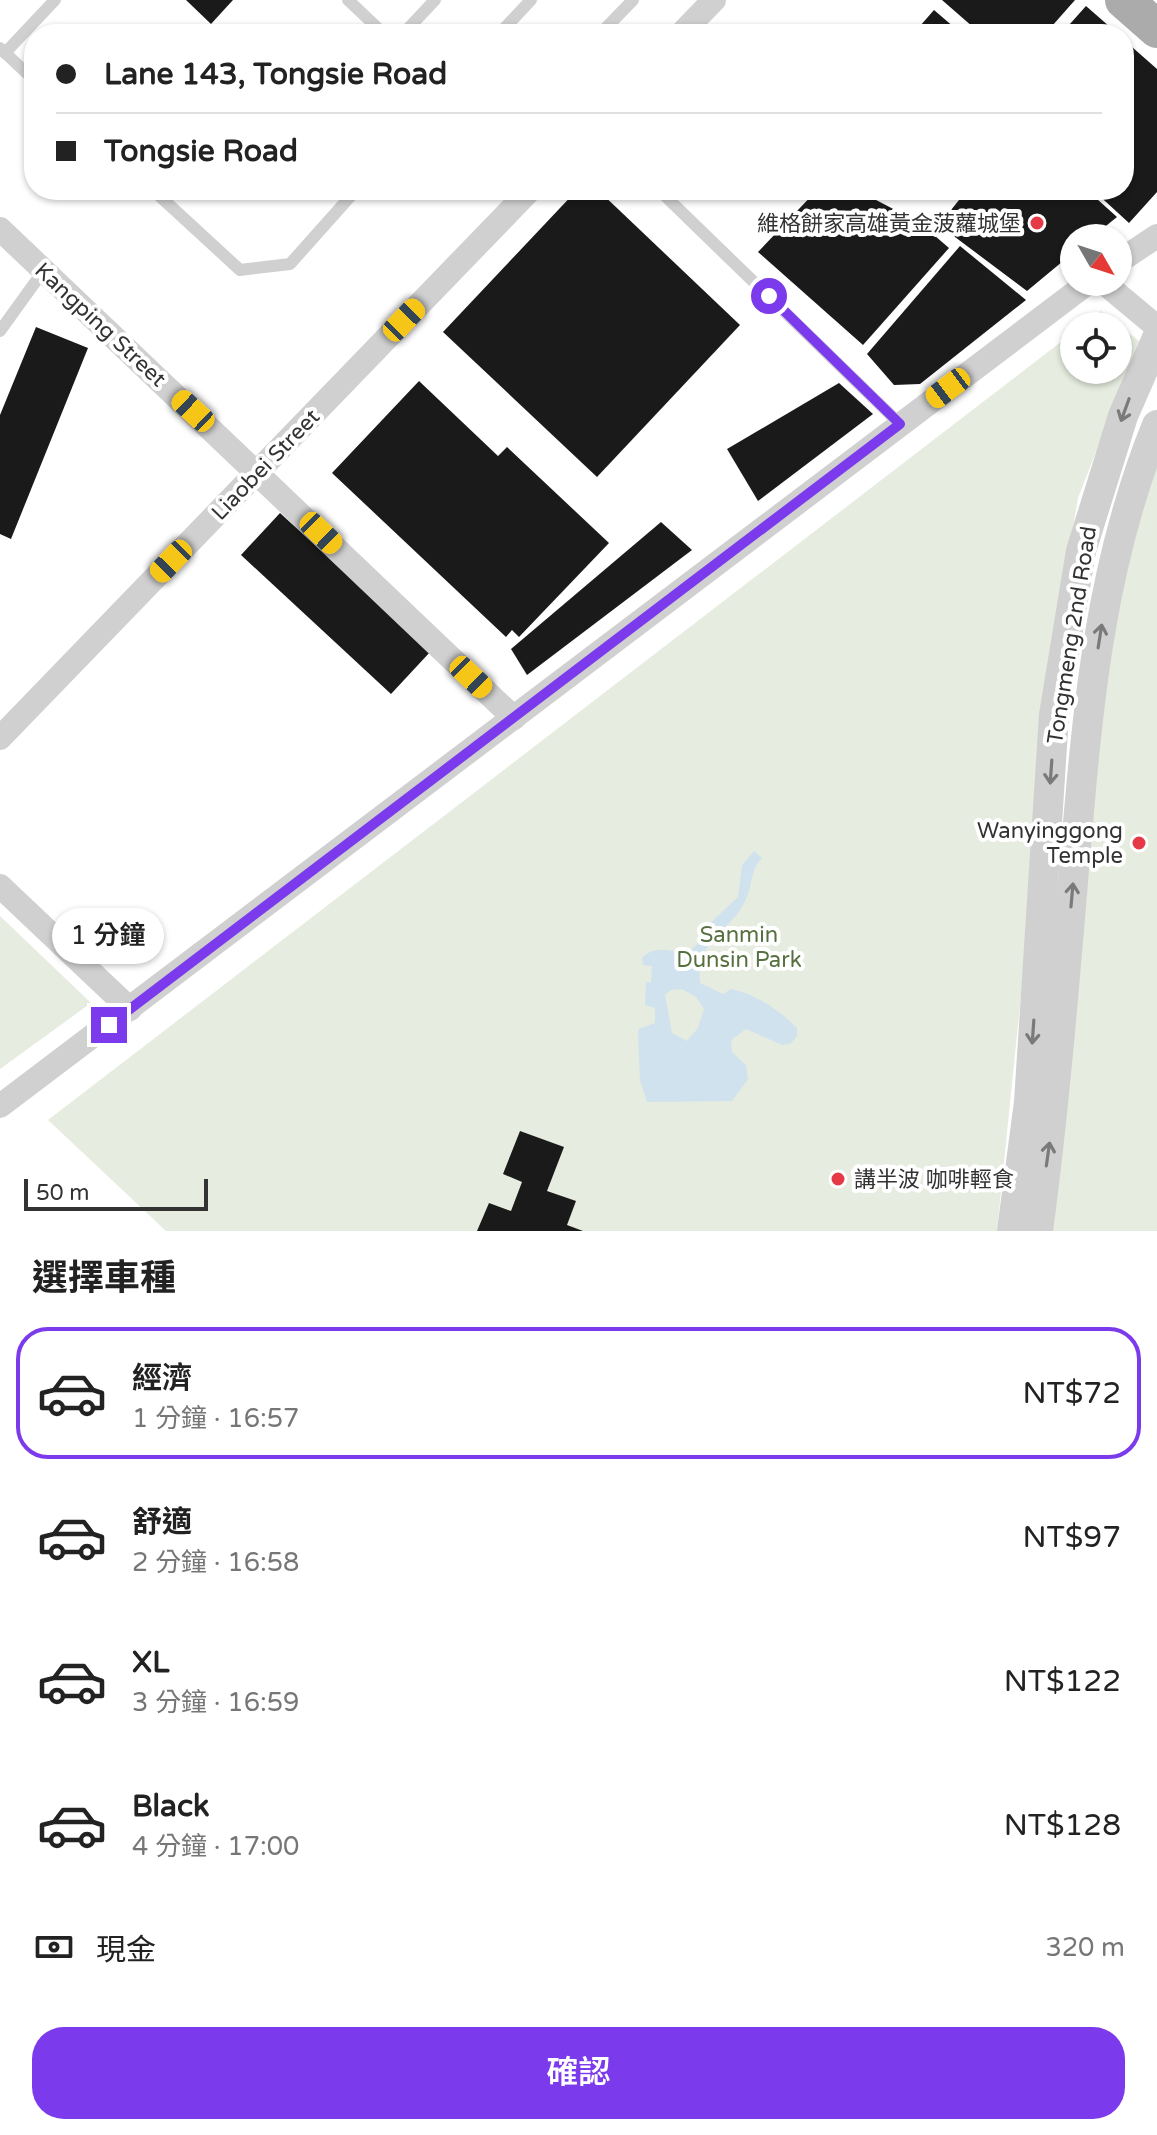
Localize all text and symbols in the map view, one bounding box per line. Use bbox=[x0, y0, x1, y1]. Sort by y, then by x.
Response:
text: Lane 143, Tongsie Road bbox=[104, 56, 447, 93]
text: Tongsie Road bbox=[104, 133, 298, 170]
place label: 維格餅家高雄黃金菠蘿城堡 bbox=[757, 211, 1021, 237]
marker: 維格餅家高雄黃金菠蘿城堡 bbox=[1028, 214, 1046, 232]
north arrow bbox=[1060, 224, 1132, 296]
map controls bbox=[1060, 224, 1132, 384]
street label: Kangping Street bbox=[29, 257, 171, 392]
route start bbox=[751, 278, 787, 314]
car bbox=[379, 294, 429, 346]
button: locate bbox=[1060, 312, 1132, 384]
car bbox=[922, 364, 974, 412]
car bbox=[167, 386, 219, 436]
one-way arrow bbox=[1117, 397, 1131, 421]
street label: Liaobei Street bbox=[206, 404, 325, 526]
car bbox=[295, 508, 347, 558]
street label: Tongmeng 2nd Road bbox=[1042, 524, 1102, 746]
car bbox=[146, 535, 196, 587]
one-way arrow bbox=[1093, 624, 1108, 650]
car bbox=[445, 652, 497, 702]
one-way arrow bbox=[1043, 758, 1058, 785]
place label: Wanyinggong Temple bbox=[977, 818, 1123, 869]
marker: Wanyinggong Temple bbox=[1130, 834, 1148, 852]
one-way arrow bbox=[1065, 882, 1080, 909]
callout: 1 分鐘 bbox=[53, 909, 165, 965]
text: 1 分鐘 bbox=[70, 920, 146, 951]
park label: Sanmin Dunsin Park bbox=[676, 922, 802, 973]
route end bbox=[91, 1007, 127, 1043]
one-way arrow bbox=[1026, 1018, 1041, 1045]
one-way arrow bbox=[1041, 1142, 1056, 1167]
place label: 講半波 咖啡輕食 bbox=[854, 1167, 1014, 1193]
marker: 講半波 咖啡輕食 bbox=[829, 1170, 847, 1188]
scale bar bbox=[24, 1175, 208, 1211]
text: 50 m bbox=[36, 1180, 90, 1206]
text: 選擇車種 bbox=[32, 1257, 176, 1300]
icon: car bbox=[36, 1357, 108, 1429]
text: 經濟 bbox=[132, 1360, 192, 1397]
text: NT$72 bbox=[1022, 1375, 1121, 1412]
text: 1 分鐘 · 16:57 bbox=[132, 1403, 299, 1434]
icon: car bbox=[36, 1501, 108, 1573]
text: 舒適 bbox=[132, 1504, 192, 1541]
text: NT$97 bbox=[1022, 1519, 1121, 1556]
text: 2 分鐘 · 16:58 bbox=[132, 1547, 299, 1578]
text: XL bbox=[132, 1644, 169, 1681]
icon: car bbox=[36, 1645, 108, 1717]
text: NT$122 bbox=[1004, 1663, 1121, 1700]
text: 3 分鐘 · 16:59 bbox=[132, 1687, 299, 1718]
text: Black bbox=[132, 1788, 209, 1825]
icon: car bbox=[36, 1789, 108, 1861]
text: NT$128 bbox=[1004, 1807, 1121, 1844]
text: 4 分鐘 · 17:00 bbox=[132, 1831, 299, 1862]
icon: cash bbox=[32, 1925, 76, 1969]
text: 現金 bbox=[96, 1932, 156, 1969]
text: 320 m bbox=[1045, 1932, 1125, 1963]
button: 確認 bbox=[32, 2027, 1125, 2119]

